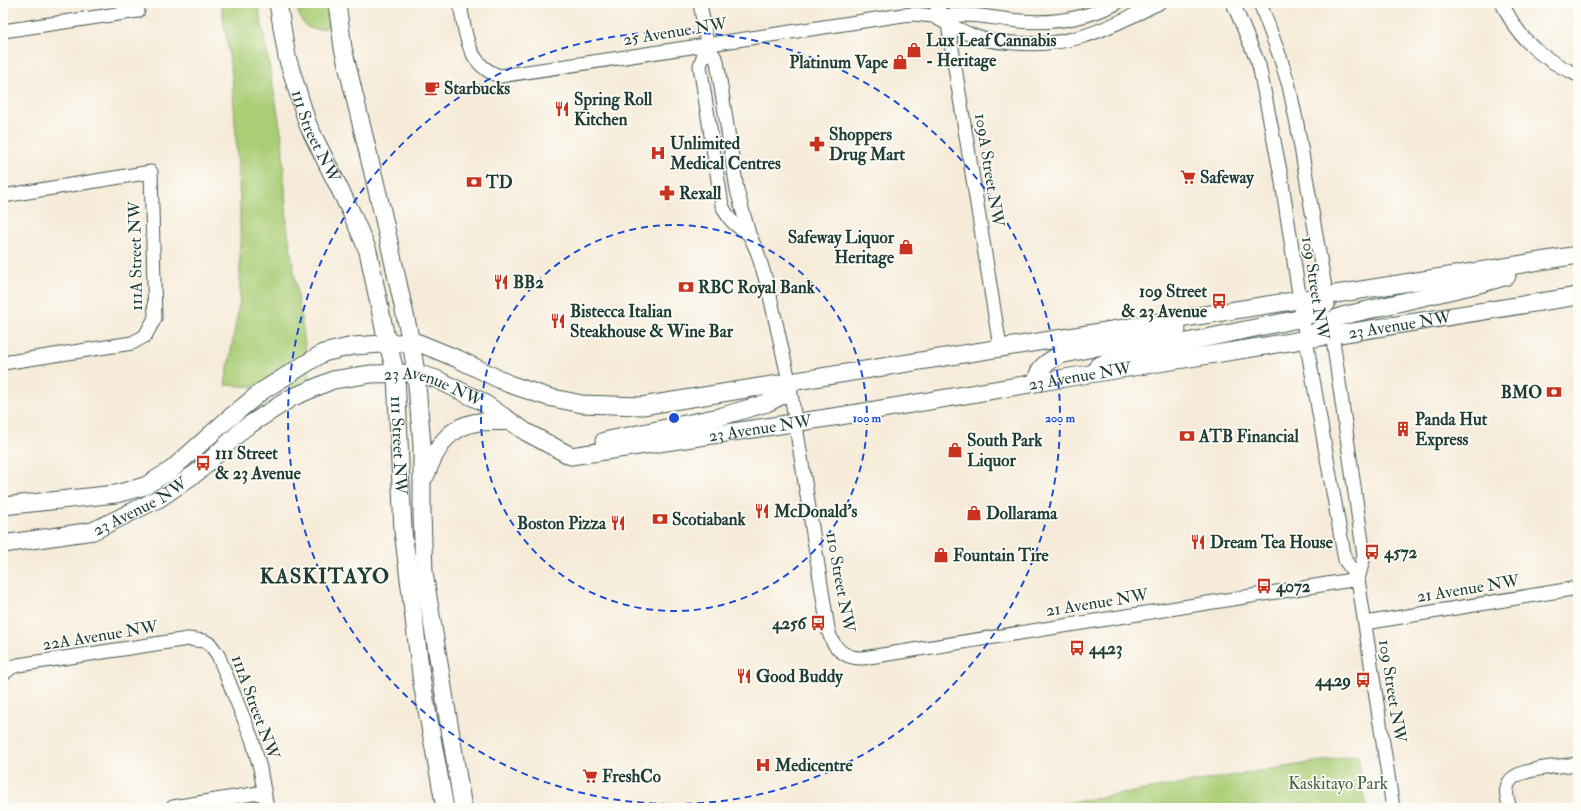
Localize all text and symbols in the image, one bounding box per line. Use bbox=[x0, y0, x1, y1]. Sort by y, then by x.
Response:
street label: 25 Avenue NW bbox=[622, 13, 729, 50]
place label: Lux Leaf Cannabis - Heritage bbox=[926, 30, 1056, 72]
shop icon: Lux Leaf Cannabis - Heritage bbox=[905, 41, 923, 59]
place label: Platinum Vape bbox=[789, 52, 889, 74]
shop icon: Platinum Vape bbox=[891, 53, 909, 71]
place label: Starbucks bbox=[444, 78, 510, 99]
cafe icon: Starbucks bbox=[423, 79, 441, 97]
street label: 111 Street NW bbox=[287, 87, 345, 187]
place label: Spring Roll Kitchen bbox=[574, 89, 653, 130]
restaurant icon: Spring Roll Kitchen bbox=[553, 100, 571, 118]
street label: 109A Street NW bbox=[970, 112, 1009, 229]
place label: Shoppers Drug Mart bbox=[829, 124, 906, 166]
place label: Unlimited Medical Centres bbox=[669, 133, 781, 174]
pharmacy icon: Shoppers Drug Mart bbox=[808, 135, 826, 153]
hospital icon: Unlimited Medical Centres bbox=[649, 144, 667, 162]
place label: Safeway bbox=[1200, 167, 1254, 189]
supermarket icon: Safeway bbox=[1179, 168, 1197, 186]
place label: TD bbox=[485, 172, 513, 193]
bank icon: TD bbox=[465, 173, 483, 191]
place label: Rexall bbox=[679, 183, 722, 204]
pharmacy icon: Rexall bbox=[658, 184, 676, 202]
street label: 111A Street NW bbox=[124, 200, 147, 311]
place label: Safeway Liquor Heritage bbox=[788, 227, 895, 269]
street label: 109 Street NW bbox=[1297, 235, 1334, 342]
shop icon: Safeway Liquor Heritage bbox=[897, 238, 915, 256]
place label: BB2 bbox=[513, 272, 544, 293]
restaurant icon: BB2 bbox=[492, 273, 510, 291]
place label: RBC Royal Bank bbox=[698, 277, 816, 299]
bank icon: RBC Royal Bank bbox=[677, 278, 695, 296]
place label: 109 Street & 23 Avenue bbox=[1121, 281, 1208, 322]
bus stop icon: 109 Street & 23 Avenue bbox=[1210, 292, 1228, 310]
place label: Bistecca Italian Steakhouse & Wine Bar bbox=[570, 301, 734, 342]
street label: 23 Avenue NW bbox=[1347, 306, 1454, 344]
restaurant icon: Bistecca Italian Steakhouse & Wine Bar bbox=[549, 312, 567, 330]
street label: 23 Avenue NW bbox=[1027, 357, 1134, 395]
street label: 23 Avenue NW bbox=[384, 362, 487, 412]
place label: BMO bbox=[1501, 382, 1542, 403]
bank icon: BMO bbox=[1545, 383, 1563, 401]
street label: 111 Street NW bbox=[386, 395, 411, 496]
place label: Panda Hut Express bbox=[1415, 409, 1488, 451]
street label: 23 Avenue NW bbox=[707, 410, 814, 446]
centre of rings bbox=[667, 411, 681, 425]
text: 100 m bbox=[853, 411, 882, 426]
text: 200 m bbox=[1045, 411, 1076, 426]
building icon: Panda Hut Express bbox=[1394, 420, 1412, 438]
place label: ATB Financial bbox=[1198, 426, 1299, 447]
bank icon: ATB Financial bbox=[1178, 427, 1196, 445]
place label: South Park Liquor bbox=[967, 430, 1043, 472]
shop icon: South Park Liquor bbox=[946, 441, 964, 459]
place label: 111 Street & 23 Avenue bbox=[215, 443, 302, 484]
bus stop icon: 111 Street & 23 Avenue bbox=[194, 454, 212, 472]
street label: 23 Avenue NW bbox=[89, 472, 192, 540]
place label: McDonald's bbox=[773, 501, 857, 522]
restaurant icon: McDonald's bbox=[753, 502, 771, 520]
place label: Dollarama bbox=[986, 503, 1058, 524]
shop icon: Dollarama bbox=[965, 504, 983, 522]
place label: Scotiabank bbox=[672, 509, 747, 530]
bank icon: Scotiabank bbox=[651, 510, 669, 528]
place label: Boston Pizza bbox=[517, 513, 607, 534]
restaurant icon: Boston Pizza bbox=[609, 514, 627, 532]
street label: 110 Street NW bbox=[821, 530, 860, 635]
place label: Dream Tea House bbox=[1210, 532, 1334, 553]
restaurant icon: Dream Tea House bbox=[1189, 533, 1207, 551]
place label: 4572 bbox=[1383, 542, 1417, 563]
bus stop icon: 4572 bbox=[1363, 543, 1381, 561]
place label: Fountain Tire bbox=[953, 545, 1049, 566]
shop icon: Fountain Tire bbox=[932, 546, 950, 564]
district label: KASKITAYO bbox=[260, 563, 390, 590]
street label: 21 Avenue NW bbox=[1415, 570, 1522, 607]
place label: 4072 bbox=[1275, 576, 1311, 597]
bus stop icon: 4072 bbox=[1255, 577, 1273, 595]
street label: 21 Avenue NW bbox=[1044, 584, 1151, 621]
place label: 4256 bbox=[771, 613, 807, 634]
bus stop icon: 4256 bbox=[809, 614, 827, 632]
street label: 22A Avenue NW bbox=[41, 616, 160, 655]
place label: 4423 bbox=[1088, 638, 1122, 659]
street label: 109 Street NW bbox=[1374, 638, 1411, 745]
bus stop icon: 4423 bbox=[1068, 639, 1086, 657]
street label: 111A Street NW bbox=[227, 652, 284, 763]
place label: Good Buddy bbox=[756, 666, 843, 688]
restaurant icon: Good Buddy bbox=[735, 667, 753, 685]
place label: 4429 bbox=[1314, 670, 1351, 691]
bus stop icon: 4429 bbox=[1354, 671, 1372, 689]
place label: Medicentre bbox=[774, 755, 853, 776]
hospital icon: Medicentre bbox=[754, 756, 772, 774]
place label: FreshCo bbox=[602, 766, 661, 787]
supermarket icon: FreshCo bbox=[581, 767, 599, 785]
park label: Kaskitayo Park bbox=[1288, 773, 1388, 795]

